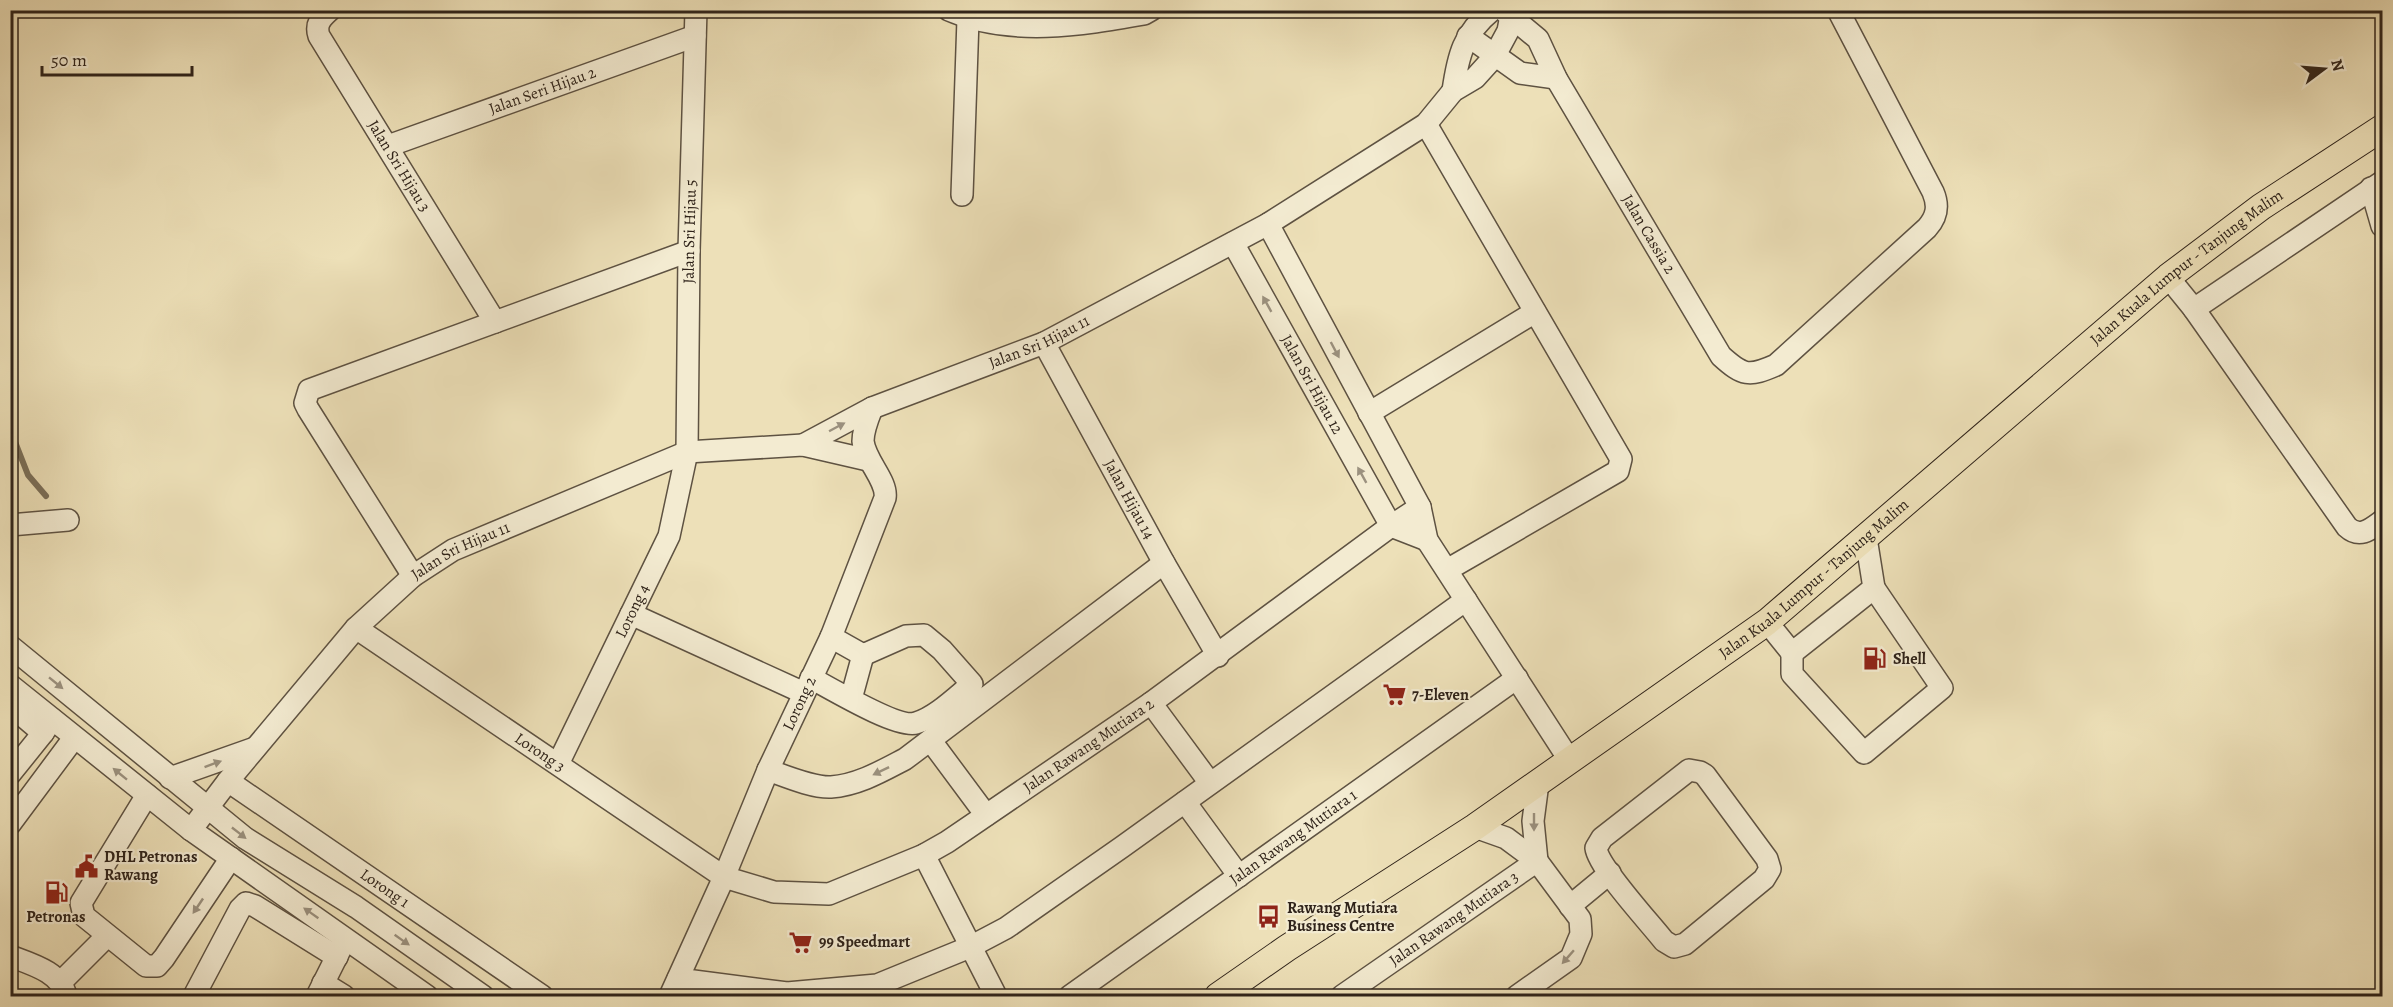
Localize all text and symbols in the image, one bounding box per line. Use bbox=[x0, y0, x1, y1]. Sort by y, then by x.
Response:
scale bar bbox=[42, 39, 192, 77]
north arrow bbox=[2294, 39, 2354, 99]
text: 50 m bbox=[51, 48, 87, 72]
text: N bbox=[2325, 57, 2350, 74]
street label: Jalan Seri Hijau 2 bbox=[486, 61, 599, 120]
street label: Jalan Sri Hijau 3 bbox=[362, 116, 436, 216]
street label: Jalan Sri Hijau 5 bbox=[678, 179, 702, 284]
street label: Jalan Kuala Lumpur - Tanjung Malim bbox=[2085, 184, 2288, 350]
street label: Jalan Cassia 2 bbox=[1617, 190, 1681, 278]
one-way arrow bbox=[1262, 296, 1272, 313]
street label: Jalan Sri Hijau 11 bbox=[986, 310, 1094, 374]
street label: Jalan Sri Hijau 12 bbox=[1275, 331, 1349, 438]
one-way arrow bbox=[1330, 342, 1340, 359]
one-way arrow bbox=[829, 422, 846, 432]
street label: Jalan Hijau 14 bbox=[1099, 455, 1160, 543]
one-way arrow bbox=[1357, 466, 1367, 483]
street label: Jalan Kuala Lumpur - Tanjung Malim bbox=[1714, 494, 1914, 664]
street label: Jalan Sri Hijau 11 bbox=[407, 516, 513, 585]
street label: Lorong 4 bbox=[610, 581, 655, 642]
fuel station icon: Shell bbox=[1862, 646, 1888, 672]
place label: Shell bbox=[1893, 648, 1927, 670]
street label: Lorong 2 bbox=[777, 672, 822, 734]
one-way arrow bbox=[48, 676, 64, 689]
supermarket icon: 7-Eleven bbox=[1381, 682, 1407, 708]
place label: 7-Eleven bbox=[1412, 684, 1469, 706]
street label: Jalan Rawang Mutiara 2 bbox=[1019, 693, 1159, 798]
street label: Lorong 3 bbox=[510, 727, 569, 777]
one-way arrow bbox=[204, 758, 222, 768]
one-way arrow bbox=[873, 766, 890, 776]
one-way arrow bbox=[112, 769, 127, 781]
street label: Jalan Rawang Mutiara 1 bbox=[1225, 784, 1362, 890]
one-way arrow bbox=[1530, 813, 1539, 832]
one-way arrow bbox=[232, 826, 247, 838]
place label: DHL Petronas Rawang bbox=[104, 846, 198, 886]
public building icon: DHL Petronas Rawang bbox=[73, 853, 99, 879]
street label: Lorong 1 bbox=[356, 864, 414, 913]
street label: Jalan Rawang Mutiara 3 bbox=[1385, 866, 1523, 971]
fuel station icon: Petronas bbox=[43, 879, 69, 905]
place label: Rawang Mutiara Business Centre bbox=[1287, 897, 1398, 937]
one-way arrow bbox=[193, 898, 204, 915]
bus stop icon: Rawang Mutiara Business Centre bbox=[1256, 904, 1282, 930]
place label: Petronas bbox=[26, 906, 86, 928]
one-way arrow bbox=[304, 907, 320, 919]
supermarket icon: 99 Speedmart bbox=[788, 929, 814, 955]
place label: 99 Speedmart bbox=[819, 931, 911, 953]
one-way arrow bbox=[394, 934, 410, 946]
one-way arrow bbox=[1561, 949, 1575, 964]

